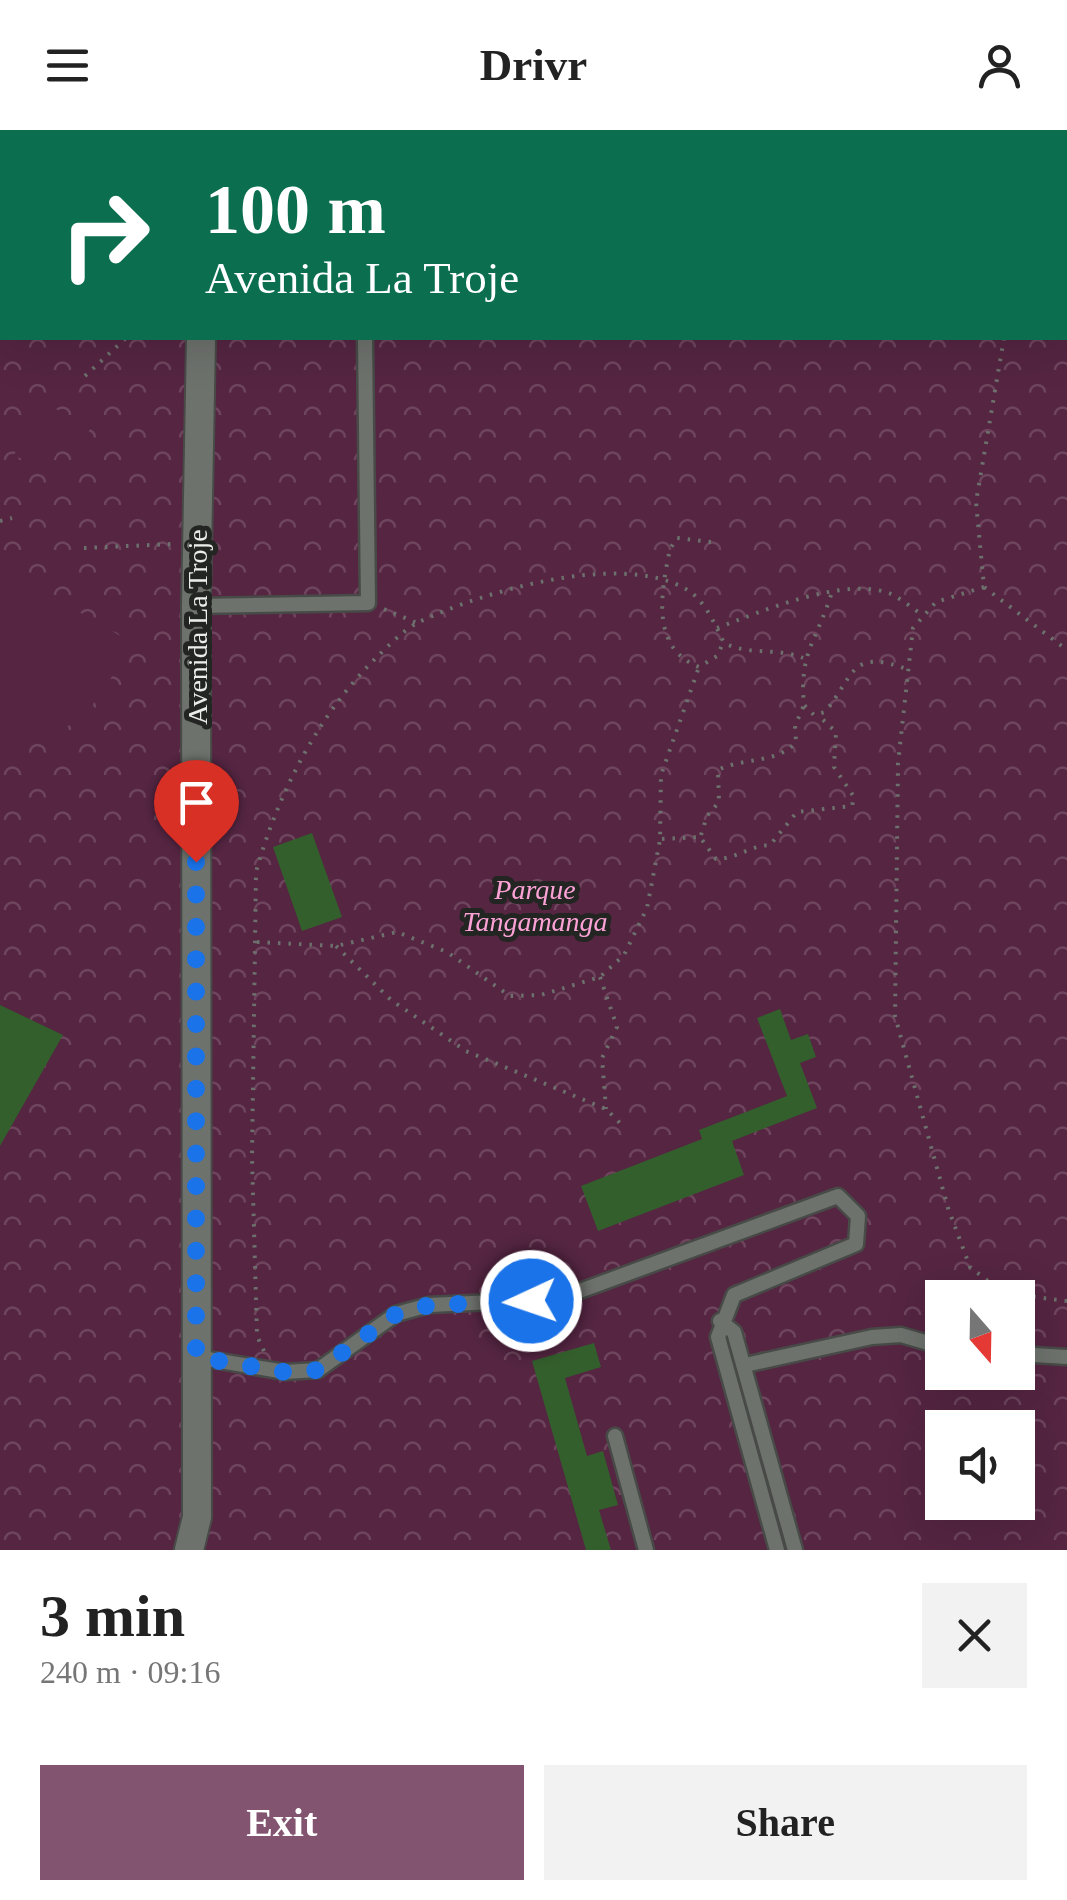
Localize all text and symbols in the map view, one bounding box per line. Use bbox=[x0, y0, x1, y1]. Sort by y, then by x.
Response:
icon: menu bbox=[40, 38, 95, 93]
icon: person bbox=[972, 38, 1027, 93]
text: Drivr bbox=[480, 40, 587, 90]
icon: right bbox=[40, 170, 170, 300]
text: 100 m bbox=[205, 171, 386, 248]
text: Avenida La Troje bbox=[205, 253, 519, 303]
street label: Avenida La Troje bbox=[182, 529, 213, 725]
pin bbox=[154, 760, 239, 863]
icon: arrive bbox=[169, 775, 224, 830]
park label: Parque Tangamanga bbox=[462, 874, 608, 937]
position arrow bbox=[479, 1249, 583, 1353]
north arrow bbox=[925, 1280, 1035, 1390]
map controls bbox=[925, 1280, 1035, 1520]
button: sound bbox=[925, 1410, 1035, 1520]
text: 3 min bbox=[40, 1583, 185, 1649]
button: close bbox=[922, 1583, 1027, 1688]
text: 240 m · 09:16 bbox=[40, 1654, 220, 1690]
button: Exit bbox=[40, 1765, 524, 1880]
button: Share bbox=[544, 1765, 1027, 1880]

